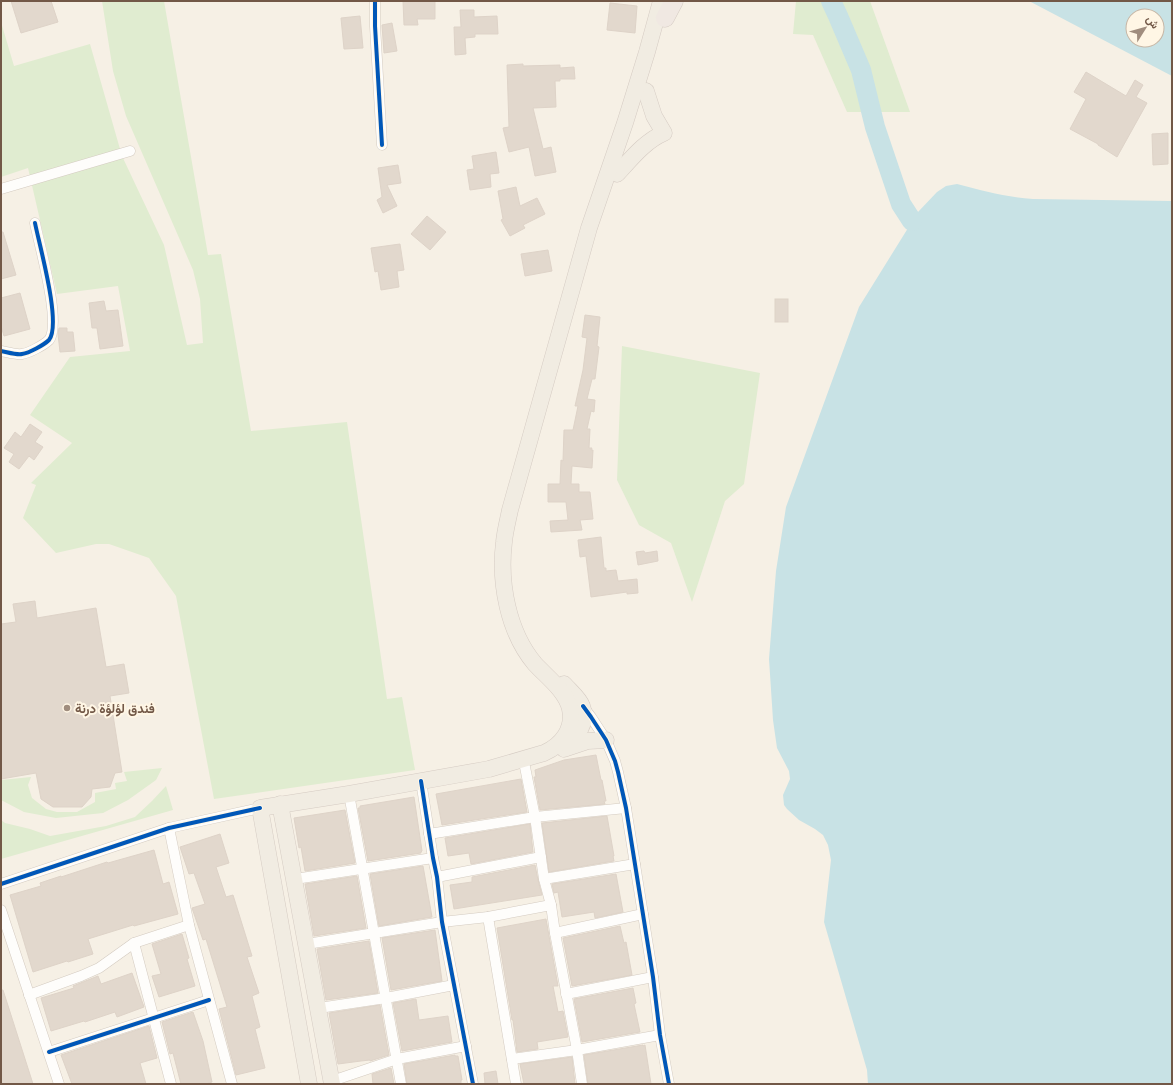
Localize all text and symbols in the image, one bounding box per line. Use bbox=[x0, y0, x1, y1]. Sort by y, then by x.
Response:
north arrow bbox=[1125, 8, 1165, 48]
text: ش bbox=[1143, 12, 1163, 31]
place label: فندق لؤلؤة درنة bbox=[75, 700, 155, 717]
marker: فندق لؤلؤة درنة bbox=[62, 703, 72, 713]

